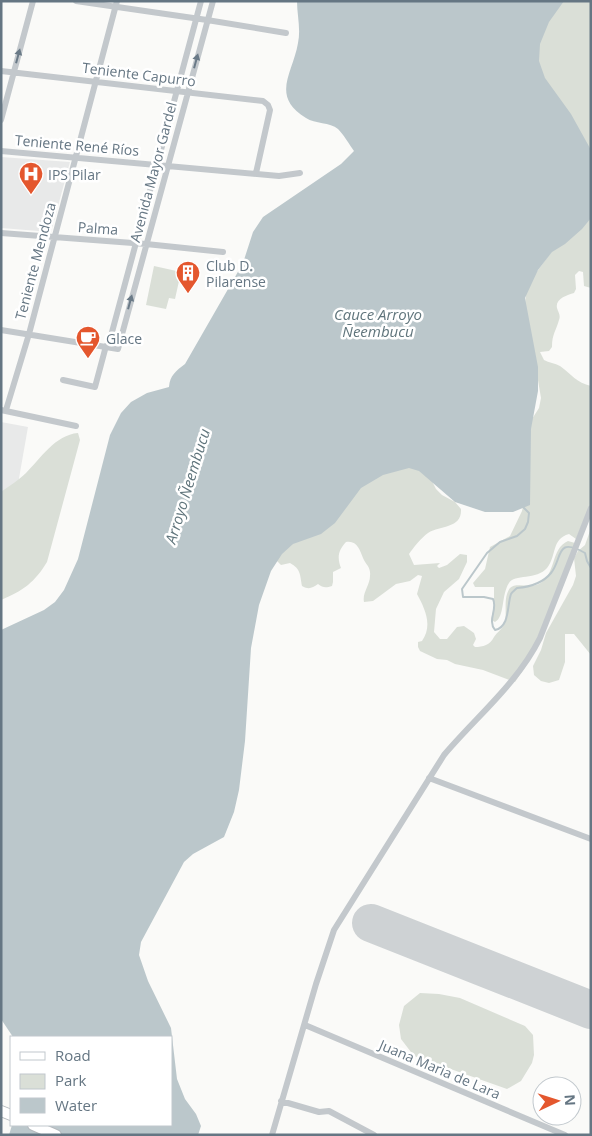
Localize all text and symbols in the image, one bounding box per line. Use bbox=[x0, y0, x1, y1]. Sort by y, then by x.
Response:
one-way arrow bbox=[15, 49, 23, 64]
one-way arrow bbox=[192, 53, 200, 68]
street label: Teniente Capurro bbox=[81, 58, 197, 90]
street label: Avenida Mayor Gardel bbox=[125, 100, 181, 244]
street label: Teniente René Ríos bbox=[14, 130, 140, 160]
hospital icon: IPS Pilar bbox=[18, 161, 44, 195]
place label: IPS Pilar bbox=[48, 165, 101, 184]
street label: Teniente Mendoza bbox=[10, 200, 60, 322]
street label: Palma bbox=[77, 217, 119, 239]
place label: Club D. Pilarense bbox=[206, 256, 266, 291]
building icon: Club D. Pilarense bbox=[175, 260, 201, 294]
one-way arrow bbox=[127, 294, 135, 309]
water label: Cauce Arroyo Ñeembucu bbox=[334, 304, 422, 341]
cafe icon: Glace bbox=[75, 325, 101, 359]
place label: Glace bbox=[106, 329, 142, 348]
water label: Arroyo Ñeembucu bbox=[160, 426, 214, 547]
street label: Juana Marìa de Lara bbox=[375, 1034, 503, 1103]
legend bbox=[10, 1036, 172, 1126]
text: Road bbox=[55, 1045, 91, 1065]
text: Park bbox=[55, 1070, 86, 1090]
north arrow bbox=[532, 1076, 582, 1126]
text: N bbox=[561, 1094, 580, 1106]
text: Water bbox=[55, 1095, 97, 1115]

